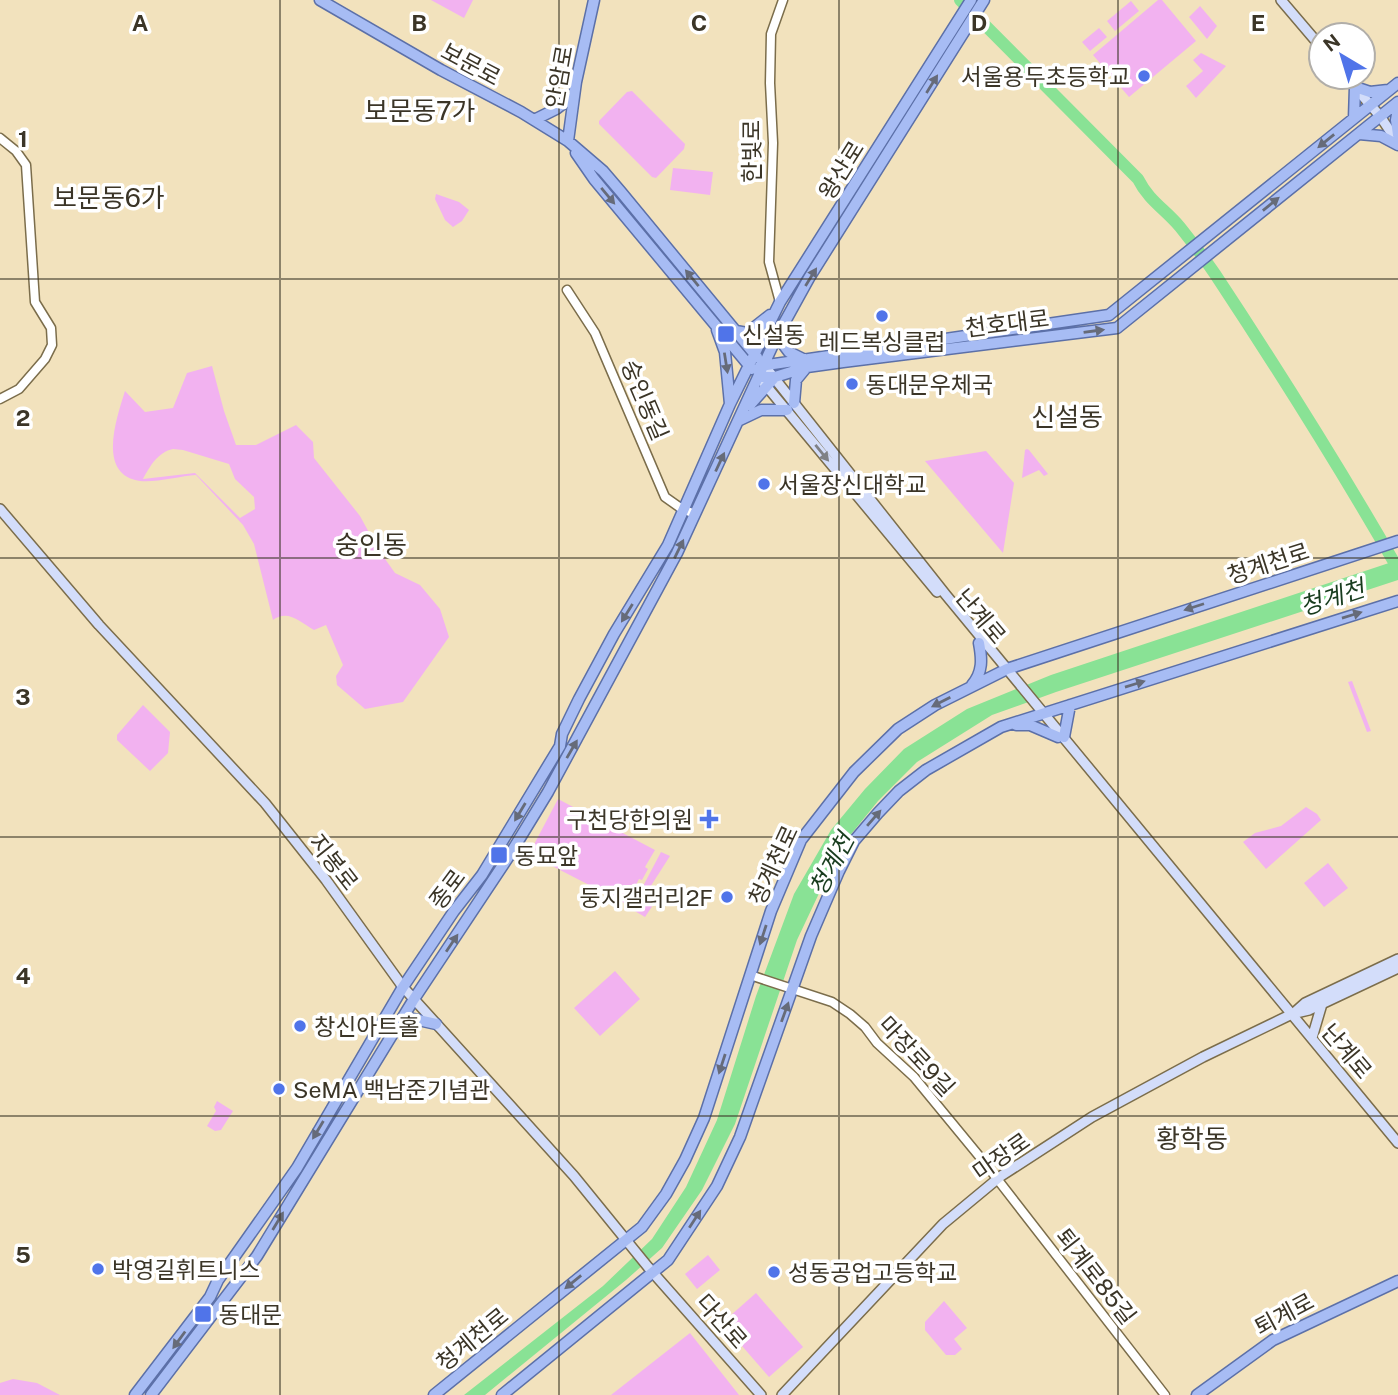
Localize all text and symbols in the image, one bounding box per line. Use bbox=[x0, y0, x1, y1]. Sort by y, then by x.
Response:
text: A bbox=[132, 9, 149, 36]
text: B bbox=[411, 9, 427, 36]
text: C bbox=[691, 9, 707, 36]
text: D bbox=[971, 9, 987, 36]
text: E bbox=[1251, 9, 1265, 36]
north arrow bbox=[1307, 21, 1377, 91]
text: N bbox=[1319, 29, 1344, 56]
street label: 보문로 bbox=[437, 37, 505, 91]
street label: 안암로 bbox=[540, 43, 578, 111]
place label: 서울용두초등학교 bbox=[961, 63, 1130, 90]
marker: 서울용두초등학교 bbox=[1136, 68, 1152, 84]
one-way arrow bbox=[925, 74, 938, 94]
district label: 보문동7가 bbox=[364, 95, 476, 126]
street label: 한빛로 bbox=[738, 119, 765, 183]
text: 1 bbox=[18, 125, 28, 152]
one-way arrow bbox=[1317, 133, 1334, 148]
street label: 왕산로 bbox=[813, 136, 869, 204]
district label: 보문동6가 bbox=[53, 182, 165, 213]
one-way arrow bbox=[601, 186, 616, 204]
one-way arrow bbox=[1262, 196, 1280, 211]
one-way arrow bbox=[804, 267, 817, 286]
one-way arrow bbox=[685, 269, 700, 286]
street label: 천호대로 bbox=[963, 304, 1051, 342]
marker: 레드복싱클럽 bbox=[874, 308, 890, 324]
place label: 신설동 bbox=[742, 321, 805, 348]
marker: 신설동 bbox=[716, 324, 736, 344]
one-way arrow bbox=[1083, 325, 1105, 336]
place label: 레드복싱클럽 bbox=[819, 328, 945, 355]
one-way arrow bbox=[721, 352, 732, 374]
street label: 숭인동길 bbox=[616, 356, 674, 444]
place label: 동대문우체국 bbox=[866, 371, 993, 398]
marker: 동대문우체국 bbox=[844, 376, 860, 392]
district label: 신설동 bbox=[1031, 401, 1103, 432]
text: 2 bbox=[16, 404, 30, 431]
one-way arrow bbox=[814, 443, 829, 461]
one-way arrow bbox=[714, 452, 726, 472]
place label: 서울장신대학교 bbox=[778, 471, 926, 498]
marker: 서울장신대학교 bbox=[756, 476, 772, 492]
district label: 숭인동 bbox=[335, 529, 407, 560]
street label: 청계천로 bbox=[1224, 537, 1312, 589]
one-way arrow bbox=[673, 539, 684, 559]
water label: 청계천 bbox=[1296, 573, 1371, 621]
street label: 난계로 bbox=[950, 583, 1012, 649]
one-way arrow bbox=[621, 603, 634, 622]
one-way arrow bbox=[1183, 603, 1204, 613]
one-way arrow bbox=[1342, 609, 1363, 619]
one-way arrow bbox=[1125, 678, 1146, 689]
text: 3 bbox=[15, 683, 31, 710]
one-way arrow bbox=[931, 696, 951, 708]
one-way arrow bbox=[565, 740, 578, 759]
one-way arrow bbox=[513, 803, 526, 822]
place label: 구천당한의원 bbox=[566, 806, 693, 833]
marker: 구천당한의원 bbox=[699, 809, 719, 829]
one-way arrow bbox=[866, 809, 881, 826]
street label: 청계천로 bbox=[743, 821, 803, 909]
water label: 청계천 bbox=[803, 826, 860, 900]
street label: 지봉로 bbox=[304, 829, 364, 895]
place label: 동묘앞 bbox=[515, 842, 578, 869]
marker: 동묘앞 bbox=[489, 845, 509, 865]
street label: 종로 bbox=[423, 864, 471, 914]
place label: 둥지갤러리2F bbox=[580, 884, 713, 911]
marker: 둥지갤러리2F bbox=[719, 889, 735, 905]
one-way arrow bbox=[758, 924, 768, 945]
one-way arrow bbox=[445, 934, 459, 952]
text: 4 bbox=[15, 962, 31, 989]
one-way arrow bbox=[780, 1001, 791, 1022]
street label: 마장로9길 bbox=[873, 1011, 961, 1101]
place label: 창신아트홀 bbox=[314, 1013, 420, 1040]
marker: 창신아트홀 bbox=[292, 1018, 308, 1034]
street label: 난계로 bbox=[1316, 1018, 1378, 1084]
one-way arrow bbox=[716, 1053, 726, 1074]
place label: SeMA 백남준기념관 bbox=[293, 1076, 491, 1103]
marker: SeMA 백남준기념관 bbox=[271, 1081, 287, 1097]
one-way arrow bbox=[312, 1121, 324, 1140]
district label: 황학동 bbox=[1156, 1123, 1228, 1154]
street label: 마장로 bbox=[967, 1127, 1035, 1185]
one-way arrow bbox=[688, 1210, 701, 1229]
one-way arrow bbox=[271, 1212, 284, 1231]
street label: 퇴계로85길 bbox=[1050, 1223, 1142, 1329]
text: 5 bbox=[15, 1241, 31, 1268]
place label: 박영길휘트니스 bbox=[112, 1256, 260, 1283]
place label: 성동공업고등학교 bbox=[788, 1259, 957, 1286]
marker: 박영길휘트니스 bbox=[90, 1261, 106, 1277]
marker: 성동공업고등학교 bbox=[766, 1264, 782, 1280]
one-way arrow bbox=[565, 1275, 583, 1290]
street label: 퇴계로 bbox=[1250, 1287, 1318, 1341]
street label: 다산로 bbox=[691, 1288, 753, 1354]
place label: 동대문 bbox=[219, 1301, 282, 1328]
street label: 청계천로 bbox=[431, 1302, 513, 1376]
marker: 동대문 bbox=[193, 1304, 213, 1324]
one-way arrow bbox=[172, 1331, 186, 1349]

